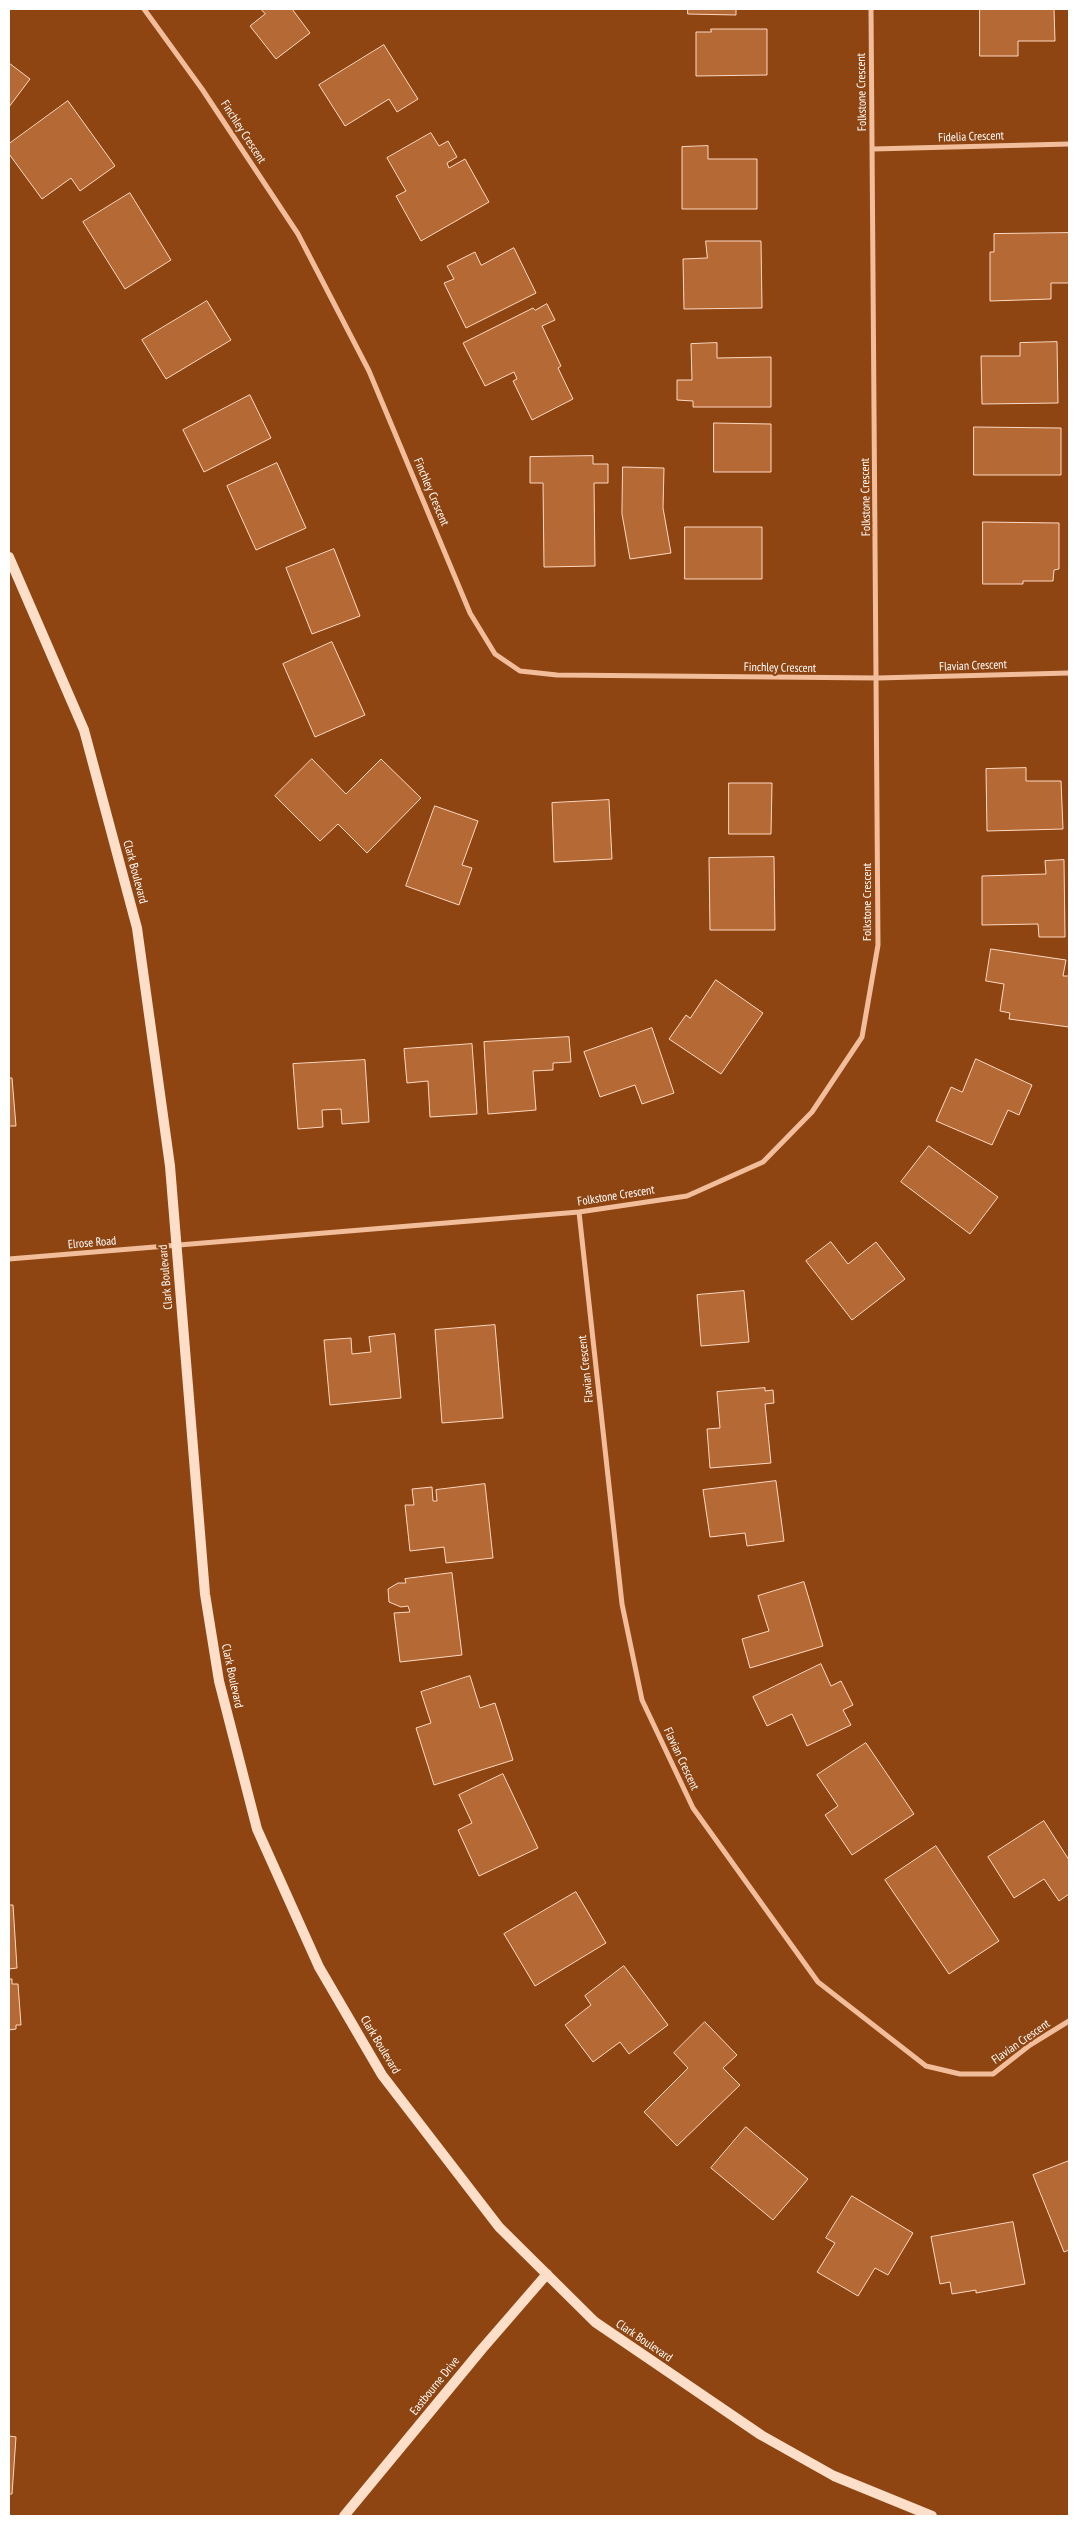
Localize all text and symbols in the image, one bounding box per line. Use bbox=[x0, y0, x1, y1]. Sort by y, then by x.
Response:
street label: Folkstone Crescent bbox=[854, 53, 870, 131]
street label: Finchley Crescent bbox=[217, 98, 269, 166]
street label: Fidelia Crescent bbox=[938, 129, 1004, 145]
street label: Finchley Crescent bbox=[410, 456, 452, 528]
street label: Folkstone Crescent bbox=[858, 458, 874, 536]
street label: Flavian Crescent bbox=[939, 658, 1007, 674]
street label: Finchley Crescent bbox=[744, 660, 816, 676]
street label: Clark Boulevard bbox=[120, 839, 150, 905]
street label: Folkstone Crescent bbox=[861, 863, 875, 941]
street label: Folkstone Crescent bbox=[576, 1183, 656, 1209]
street label: Elrose Road bbox=[67, 1234, 117, 1252]
street label: Clark Boulevard bbox=[156, 1244, 176, 1310]
street label: Flavian Crescent bbox=[575, 1335, 597, 1403]
street label: Clark Boulevard bbox=[218, 1643, 246, 1709]
street label: Flavian Crescent bbox=[660, 1725, 702, 1793]
street label: Clark Boulevard bbox=[357, 2013, 403, 2077]
street label: Flavian Crescent bbox=[989, 2017, 1053, 2067]
street label: Clark Boulevard bbox=[613, 2317, 675, 2365]
street label: Eastbourne Drive bbox=[407, 2354, 463, 2418]

